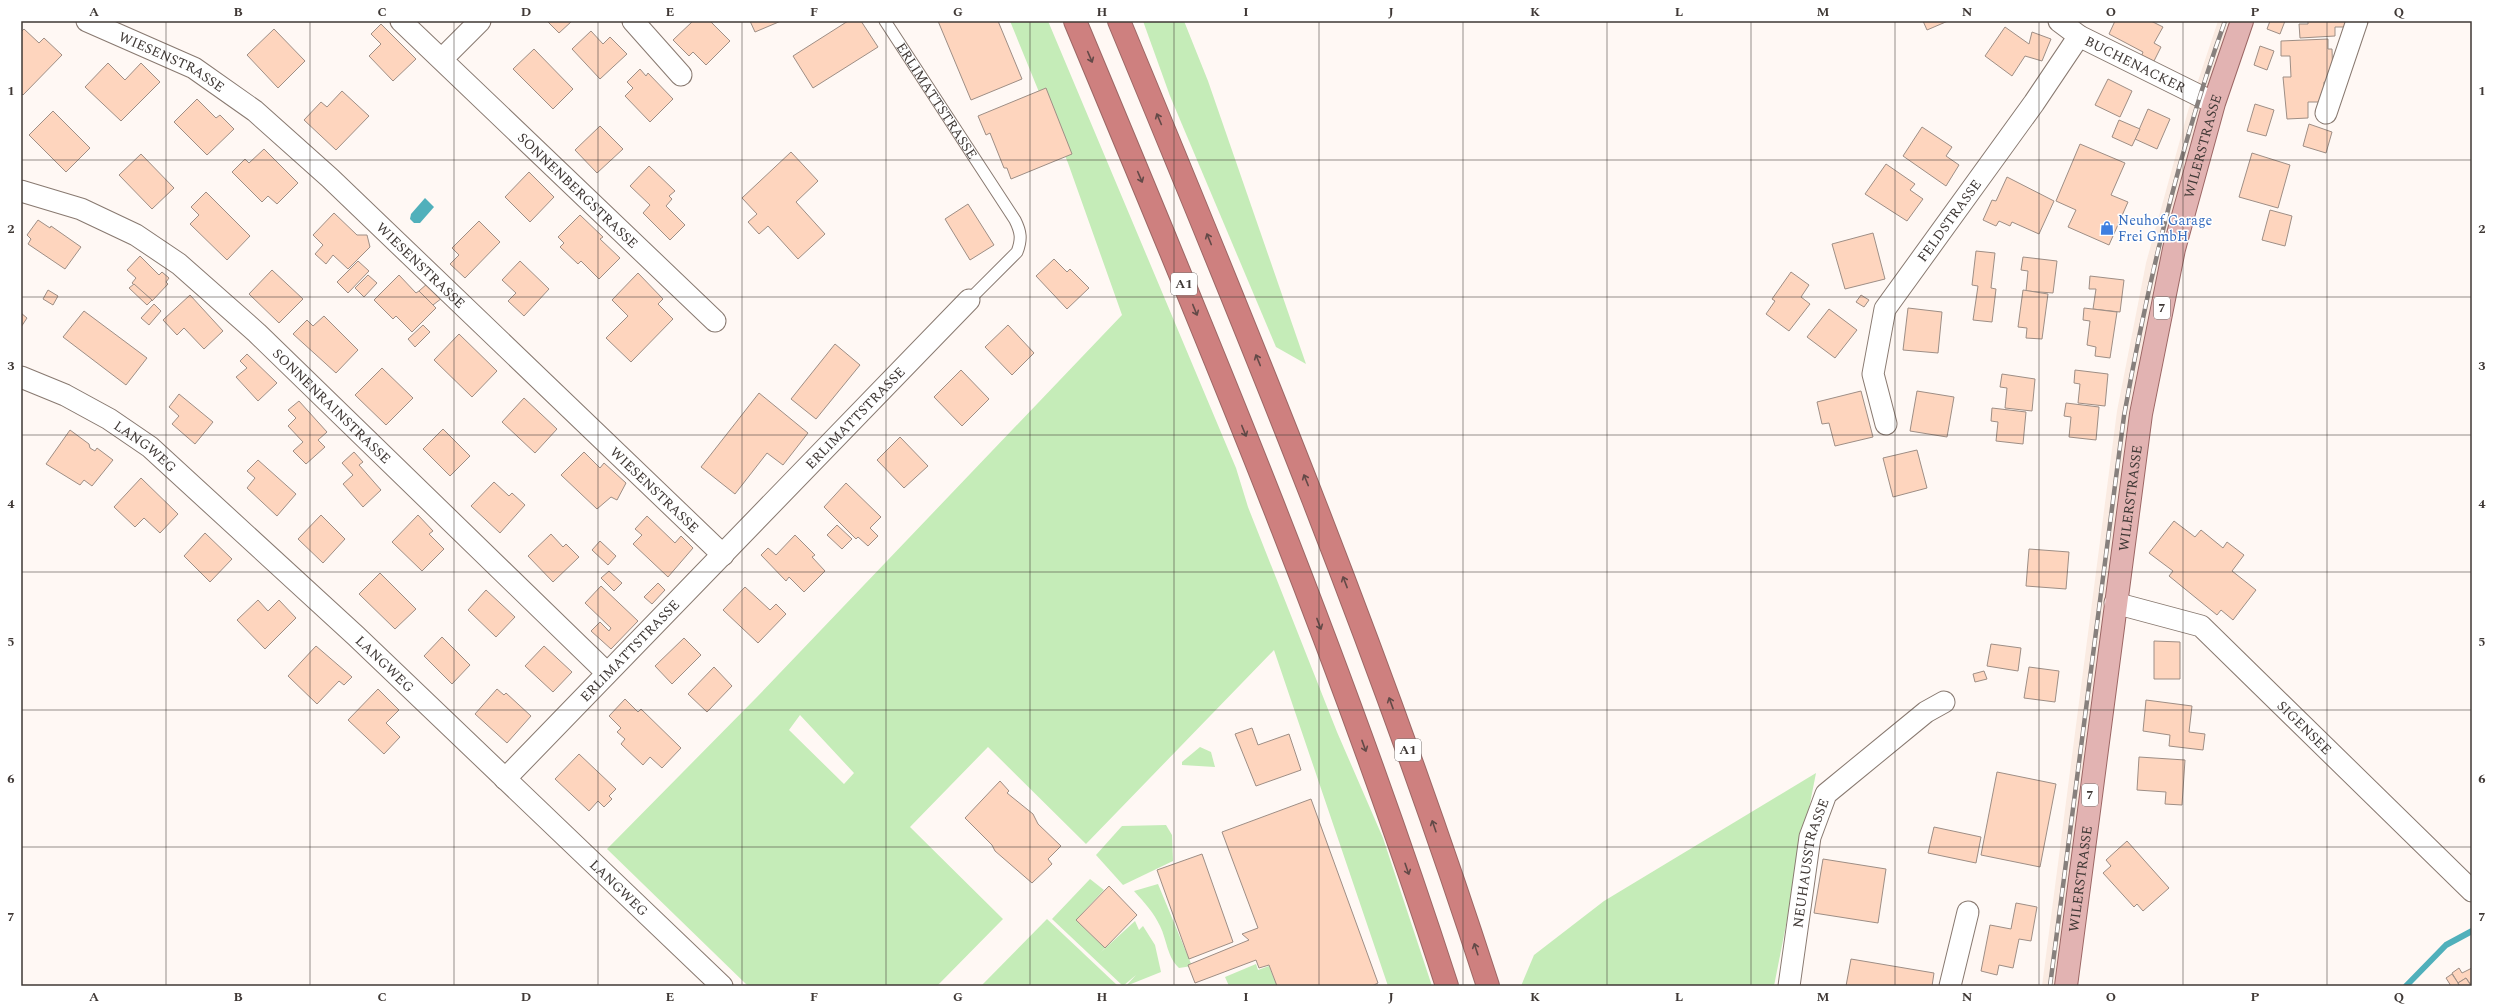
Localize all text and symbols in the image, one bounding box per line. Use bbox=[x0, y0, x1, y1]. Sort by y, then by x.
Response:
text: A bbox=[89, 2, 99, 22]
text: B bbox=[233, 2, 243, 22]
text: C bbox=[377, 2, 387, 22]
text: D bbox=[521, 2, 531, 22]
text: E bbox=[666, 2, 675, 22]
text: F bbox=[810, 2, 818, 22]
text: G bbox=[953, 2, 963, 22]
text: H bbox=[1097, 2, 1108, 22]
text: I bbox=[1243, 2, 1249, 22]
text: J bbox=[1388, 2, 1394, 22]
text: K bbox=[1530, 2, 1540, 22]
text: L bbox=[1675, 2, 1683, 22]
text: M bbox=[1817, 2, 1830, 22]
text: N bbox=[1962, 2, 1973, 22]
text: O bbox=[2106, 2, 2116, 22]
text: P bbox=[2251, 2, 2260, 22]
text: Q bbox=[2394, 2, 2405, 22]
street label: WIESENSTRASSE bbox=[115, 26, 229, 97]
street label: BUCHENACKER bbox=[2081, 30, 2190, 98]
street label: ERLIMATTSTRASSE bbox=[891, 38, 983, 163]
one-way arrow bbox=[1087, 51, 1095, 63]
text: 1 bbox=[7, 81, 15, 101]
text: 1 bbox=[2478, 81, 2486, 101]
street label: WILERSTRASSE bbox=[2178, 91, 2227, 200]
one-way arrow bbox=[1155, 113, 1163, 125]
street label: SONNENBERGSTRASSE bbox=[513, 127, 643, 253]
one-way arrow bbox=[1137, 171, 1145, 183]
street label: FELDSTRASSE bbox=[1912, 175, 1986, 266]
place label: Neuhof Garage Frei GmbH bbox=[2118, 210, 2212, 247]
street label: WIESENSTRASSE bbox=[371, 217, 470, 313]
text: 2 bbox=[7, 219, 15, 239]
text: 2 bbox=[2478, 219, 2486, 239]
shop icon: Neuhof Garage Frei GmbH bbox=[2099, 220, 2115, 236]
one-way arrow bbox=[1205, 234, 1212, 246]
road number: A1 bbox=[1171, 273, 1197, 295]
road number: 7 bbox=[2154, 297, 2170, 319]
one-way arrow bbox=[1192, 304, 1199, 316]
street label: SONNENRAINSTRASSE bbox=[268, 343, 396, 468]
one-way arrow bbox=[1253, 354, 1261, 366]
text: 3 bbox=[7, 356, 15, 376]
text: 3 bbox=[2478, 356, 2486, 376]
street label: ERLIMATTSTRASSE bbox=[800, 362, 910, 474]
street label: LANGWEG bbox=[110, 415, 182, 477]
one-way arrow bbox=[1240, 424, 1248, 436]
street label: WIESENSTRASSE bbox=[605, 441, 704, 537]
street label: WILERSTRASSE bbox=[2113, 444, 2147, 553]
one-way arrow bbox=[1301, 475, 1309, 487]
text: 4 bbox=[7, 494, 15, 514]
text: 4 bbox=[2478, 494, 2486, 514]
one-way arrow bbox=[1341, 576, 1349, 588]
street label: ERLIMATTSTRASSE bbox=[575, 594, 684, 707]
one-way arrow bbox=[1315, 618, 1323, 630]
street label: LANGWEG bbox=[351, 630, 419, 697]
text: 5 bbox=[7, 632, 15, 652]
text: 5 bbox=[2478, 632, 2486, 652]
street label: SIGENSEE bbox=[2272, 695, 2337, 759]
one-way arrow bbox=[1386, 698, 1394, 710]
road number: A1 bbox=[1395, 739, 1421, 761]
one-way arrow bbox=[1360, 740, 1368, 752]
text: 6 bbox=[7, 769, 15, 789]
text: 6 bbox=[2478, 769, 2486, 789]
road number: 7 bbox=[2082, 784, 2098, 806]
street label: NEUHAUSSTRASSE bbox=[1787, 795, 1834, 929]
one-way arrow bbox=[1430, 820, 1437, 833]
street label: WILERSTRASSE bbox=[2063, 825, 2097, 933]
street label: LANGWEG bbox=[585, 854, 654, 921]
one-way arrow bbox=[1404, 862, 1412, 874]
text: 7 bbox=[7, 907, 15, 927]
text: 7 bbox=[2478, 907, 2486, 927]
one-way arrow bbox=[1472, 943, 1480, 955]
text: A bbox=[89, 987, 99, 1007]
text: B bbox=[233, 987, 243, 1007]
text: C bbox=[377, 987, 387, 1007]
text: D bbox=[521, 987, 531, 1007]
text: E bbox=[666, 987, 675, 1007]
text: F bbox=[810, 987, 818, 1007]
text: G bbox=[953, 987, 963, 1007]
text: H bbox=[1097, 987, 1108, 1007]
text: I bbox=[1243, 987, 1249, 1007]
text: J bbox=[1388, 987, 1394, 1007]
text: K bbox=[1530, 987, 1540, 1007]
text: L bbox=[1675, 987, 1683, 1007]
text: M bbox=[1817, 987, 1830, 1007]
text: N bbox=[1962, 987, 1973, 1007]
text: O bbox=[2106, 987, 2116, 1007]
text: P bbox=[2251, 987, 2260, 1007]
text: Q bbox=[2394, 987, 2405, 1007]

